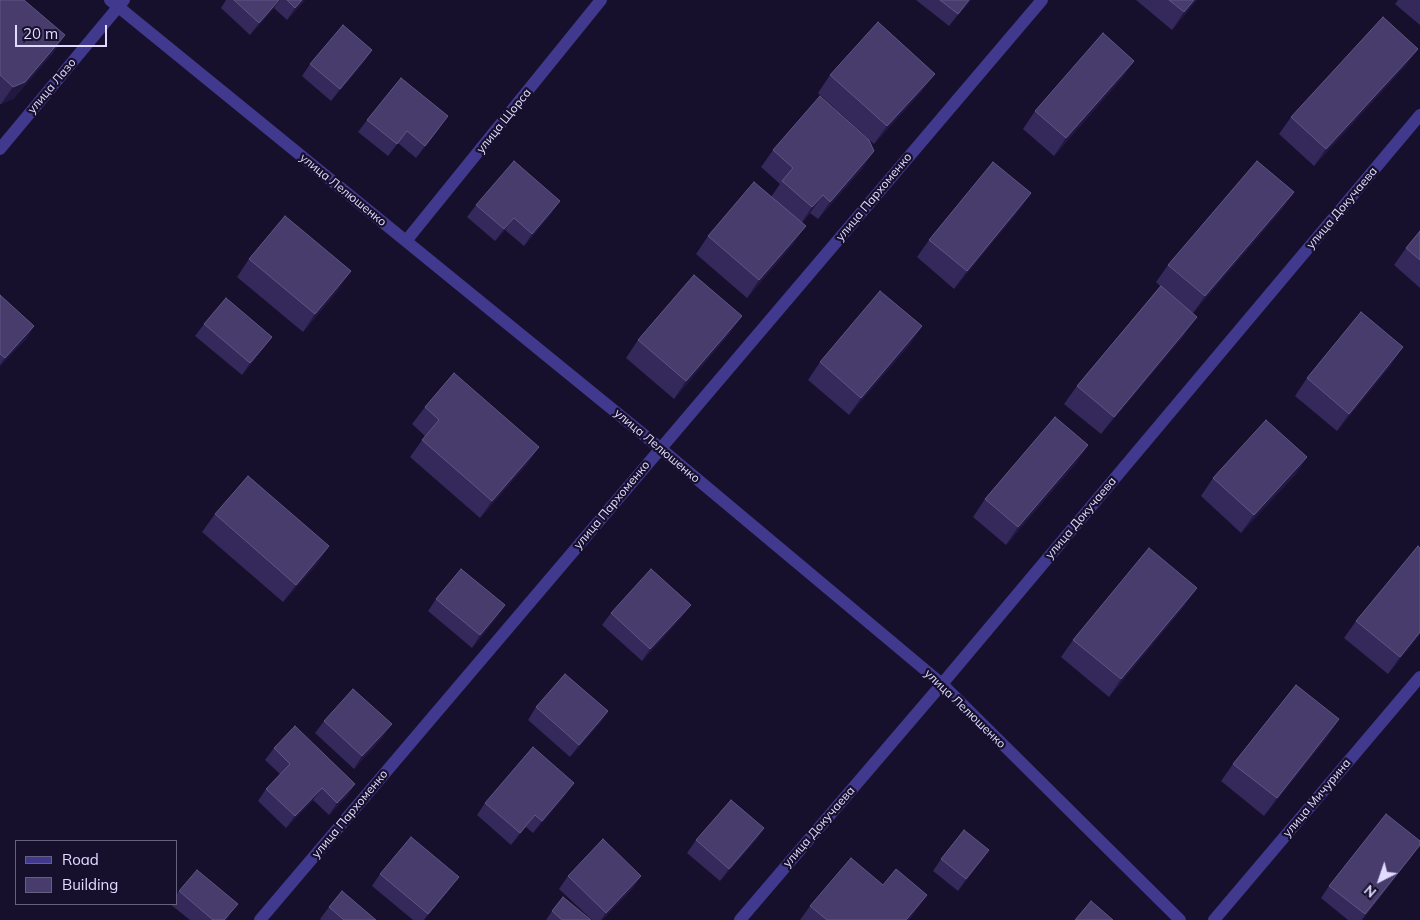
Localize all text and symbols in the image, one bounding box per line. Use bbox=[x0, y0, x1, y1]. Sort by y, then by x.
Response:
scale bar bbox=[18, 15, 110, 47]
text: 20 m bbox=[23, 24, 58, 43]
street label: улица Лазо bbox=[25, 55, 79, 117]
street label: улица Щорса bbox=[473, 86, 535, 156]
street label: улица Пархоменко bbox=[833, 150, 915, 244]
street label: улица Лелюшенко bbox=[297, 151, 389, 229]
street label: улица Докучаева bbox=[1304, 164, 1380, 252]
street label: улица Лелюшенко bbox=[611, 406, 703, 486]
street label: улица Пархоменко bbox=[571, 458, 653, 552]
street label: улица Докучаева bbox=[1043, 474, 1119, 562]
street label: улица Лелюшенко bbox=[921, 667, 1009, 751]
street label: улица Мичурина bbox=[1280, 756, 1354, 840]
street label: улица Пархоменко bbox=[309, 767, 391, 861]
street label: улица Докучаева bbox=[780, 784, 858, 870]
legend bbox=[15, 840, 178, 905]
text: Road bbox=[62, 850, 99, 869]
north arrow bbox=[1355, 855, 1405, 905]
text: Building bbox=[62, 875, 118, 894]
text: N bbox=[1360, 881, 1380, 902]

